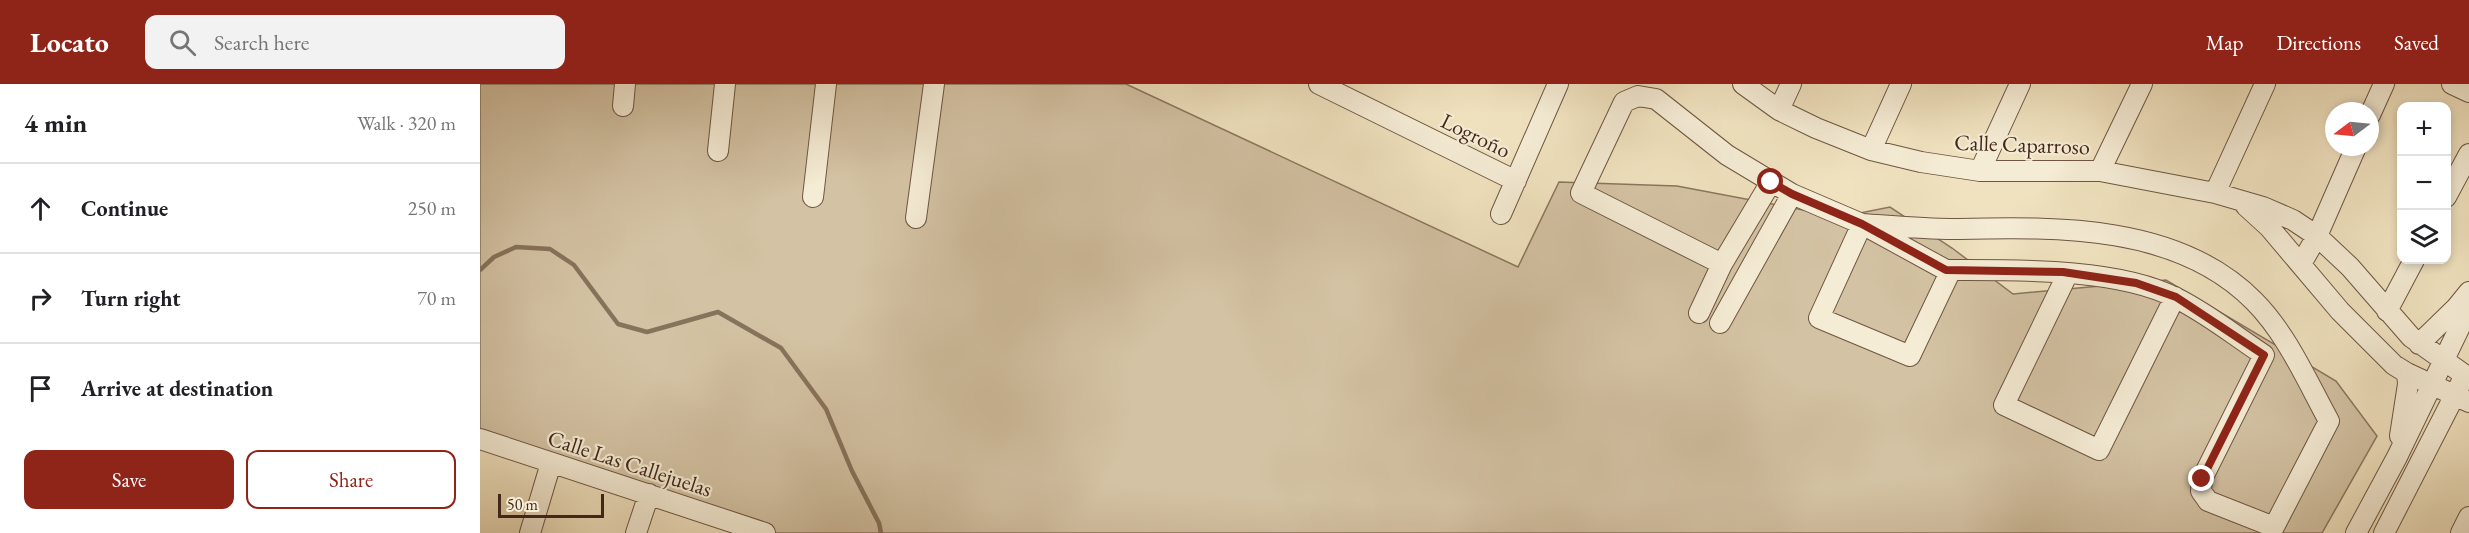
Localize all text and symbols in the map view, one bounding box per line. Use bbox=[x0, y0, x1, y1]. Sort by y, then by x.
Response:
search box bbox=[145, 15, 565, 69]
text: Locato bbox=[30, 24, 109, 60]
icon: search bbox=[166, 26, 199, 59]
text: Search here bbox=[214, 28, 309, 57]
text: Map bbox=[2206, 29, 2243, 56]
text: Directions bbox=[2276, 29, 2361, 56]
text: Saved bbox=[2394, 29, 2439, 56]
north arrow bbox=[2325, 102, 2379, 156]
map controls bbox=[2397, 102, 2451, 264]
button: + bbox=[2397, 102, 2451, 156]
text: 4 min bbox=[24, 106, 87, 140]
street label: Logroño bbox=[1436, 106, 1516, 165]
text: Walk · 320 m bbox=[357, 110, 456, 136]
street label: Calle Caparroso bbox=[1954, 128, 2090, 161]
button: − bbox=[2397, 156, 2451, 210]
route start bbox=[1757, 168, 1783, 194]
icon: ahead bbox=[24, 192, 57, 225]
text: Continue bbox=[81, 194, 168, 223]
text: 250 m bbox=[408, 195, 456, 221]
button: layers bbox=[2397, 210, 2451, 264]
icon: right bbox=[24, 282, 57, 315]
text: Turn right bbox=[81, 284, 180, 313]
text: 70 m bbox=[417, 285, 456, 311]
icon: arrive bbox=[24, 372, 57, 405]
text: Arrive at destination bbox=[81, 374, 273, 403]
street label: Calle Las Callejuelas bbox=[544, 423, 716, 504]
button: Save bbox=[24, 450, 234, 509]
button: Share bbox=[246, 450, 456, 509]
route end bbox=[2188, 465, 2214, 491]
scale bar bbox=[498, 491, 604, 518]
text: 50 m bbox=[507, 494, 538, 515]

